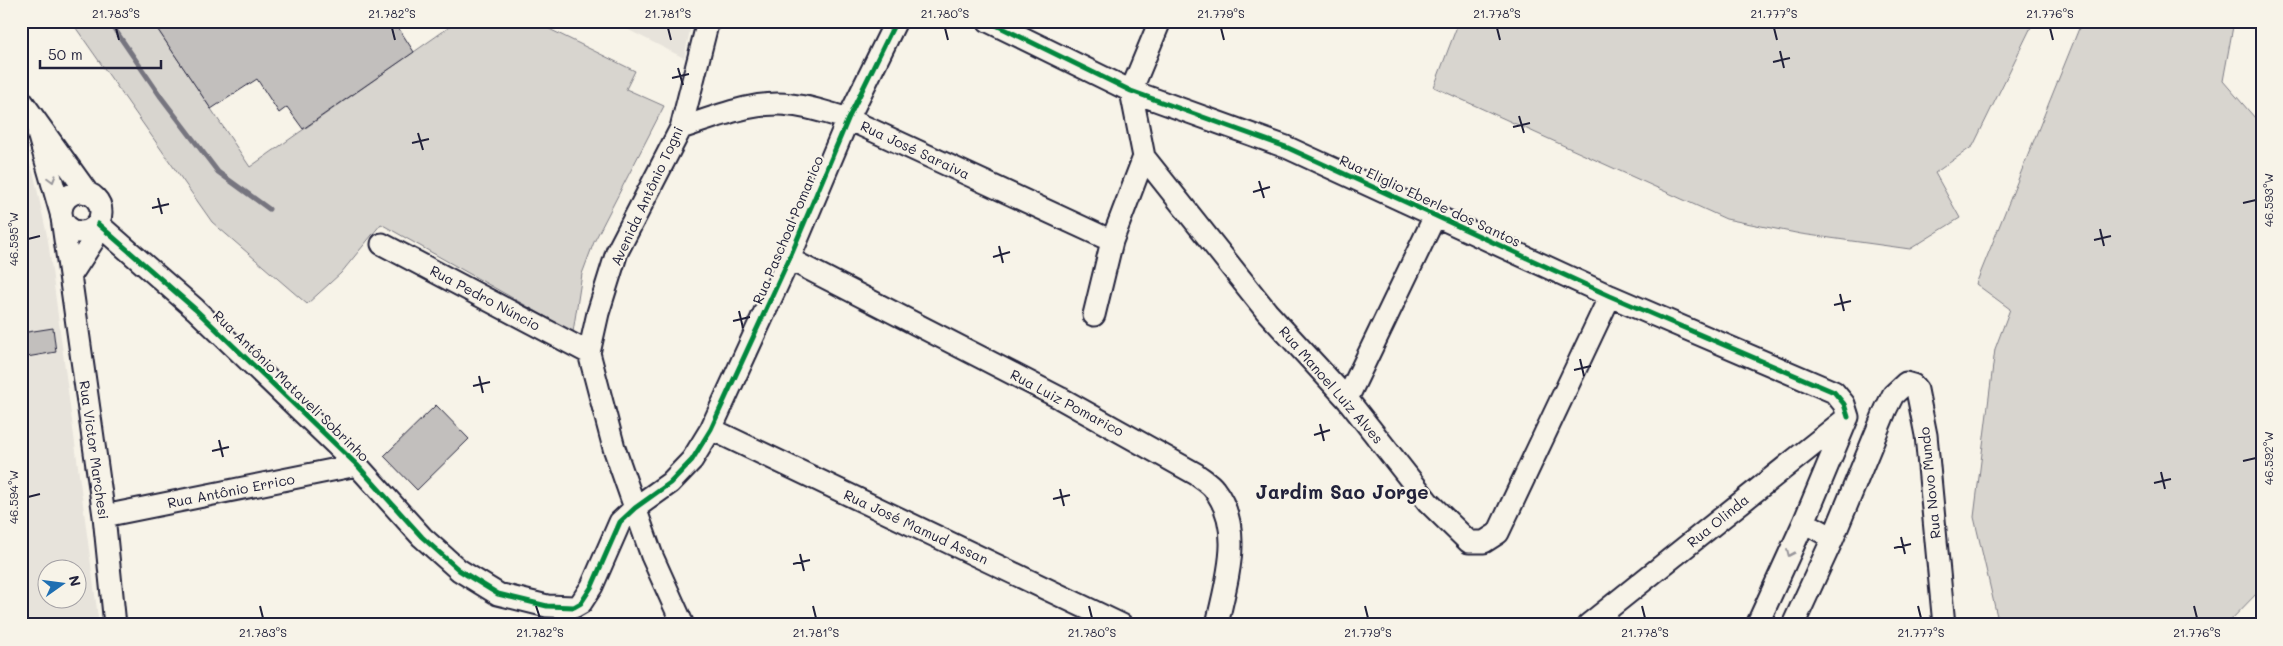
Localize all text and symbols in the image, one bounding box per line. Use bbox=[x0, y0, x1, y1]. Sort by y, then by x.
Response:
text: 21.783°S bbox=[92, 5, 140, 21]
text: 21.782°S bbox=[368, 5, 416, 21]
text: 21.781°S bbox=[645, 5, 691, 21]
text: 21.780°S bbox=[921, 5, 969, 21]
text: 21.779°S bbox=[1197, 5, 1245, 21]
text: 21.778°S bbox=[1473, 5, 1521, 21]
text: 21.777°S bbox=[1751, 5, 1798, 21]
text: 21.776°S bbox=[2026, 5, 2074, 21]
scale bar bbox=[40, 38, 161, 70]
text: 50 m bbox=[48, 44, 83, 64]
street label: Rua José Saraiva bbox=[857, 116, 973, 183]
street label: Avenida Antônio Togni bbox=[606, 123, 687, 268]
street label: Rua Eliglio Eberle dos Santos bbox=[1337, 150, 1524, 251]
street label: Rua Paschoal Pomarico bbox=[748, 153, 827, 307]
text: 46.593°W bbox=[2260, 173, 2276, 227]
one-way arrow bbox=[47, 175, 57, 183]
text: 46.595°W bbox=[5, 212, 21, 266]
street label: Rua Pedro Núncio bbox=[427, 260, 544, 335]
street label: Rua Antônio Mataveli Sobrinho bbox=[209, 306, 373, 465]
street label: Rua Manoel Luiz Alves bbox=[1275, 322, 1388, 448]
street label: Rua Luiz Pomarico bbox=[1007, 365, 1127, 441]
street label: Rua Victor Marchesi bbox=[75, 379, 114, 521]
street label: Rua Novo Mundo bbox=[1914, 426, 1945, 540]
text: 46.592°W bbox=[2260, 431, 2276, 485]
street label: Rua Antônio Errico bbox=[166, 469, 296, 512]
text: 46.594°W bbox=[5, 470, 21, 524]
district label: Jardim Sao Jorge bbox=[1256, 479, 1429, 504]
street label: Rua José Mamud Assan bbox=[841, 485, 992, 568]
street label: Rua Olinda bbox=[1683, 490, 1752, 551]
one-way arrow bbox=[1786, 548, 1796, 557]
north arrow bbox=[38, 558, 88, 608]
text: N bbox=[65, 573, 86, 588]
text: 21.783°S bbox=[239, 624, 287, 640]
text: 21.782°S bbox=[516, 624, 564, 640]
text: 21.781°S bbox=[793, 624, 839, 640]
text: 21.780°S bbox=[1068, 624, 1116, 640]
text: 21.779°S bbox=[1344, 624, 1392, 640]
text: 21.778°S bbox=[1621, 624, 1669, 640]
text: 21.777°S bbox=[1898, 624, 1945, 640]
text: 21.776°S bbox=[2173, 624, 2221, 640]

